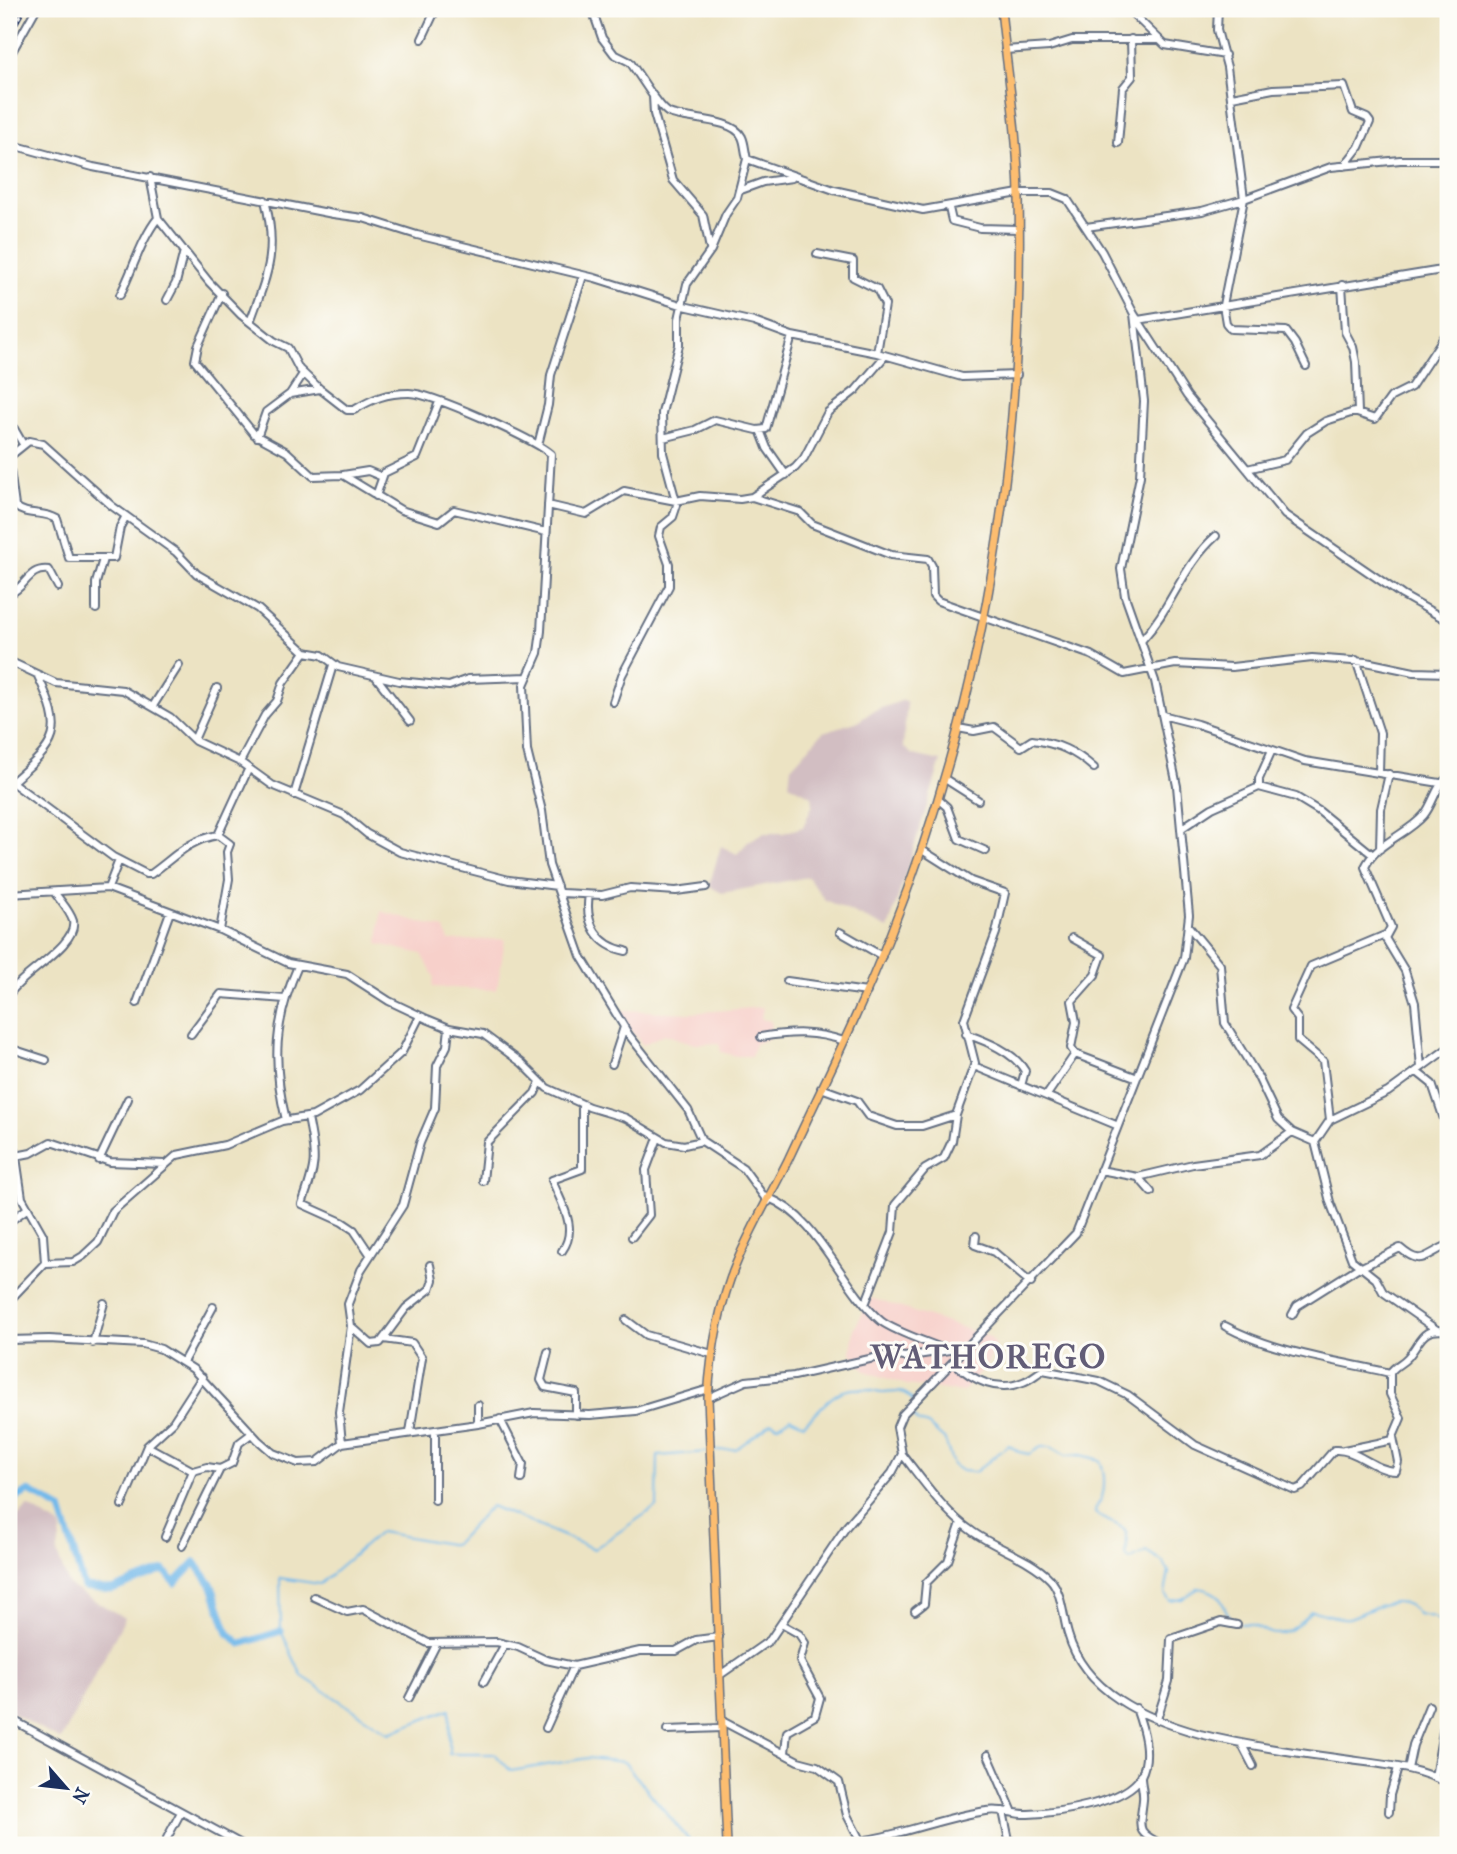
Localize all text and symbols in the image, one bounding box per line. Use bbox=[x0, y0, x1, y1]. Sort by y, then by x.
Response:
district label: WATHOREGO bbox=[869, 1338, 1107, 1377]
north arrow bbox=[32, 1752, 102, 1822]
text: N bbox=[67, 1784, 93, 1808]

